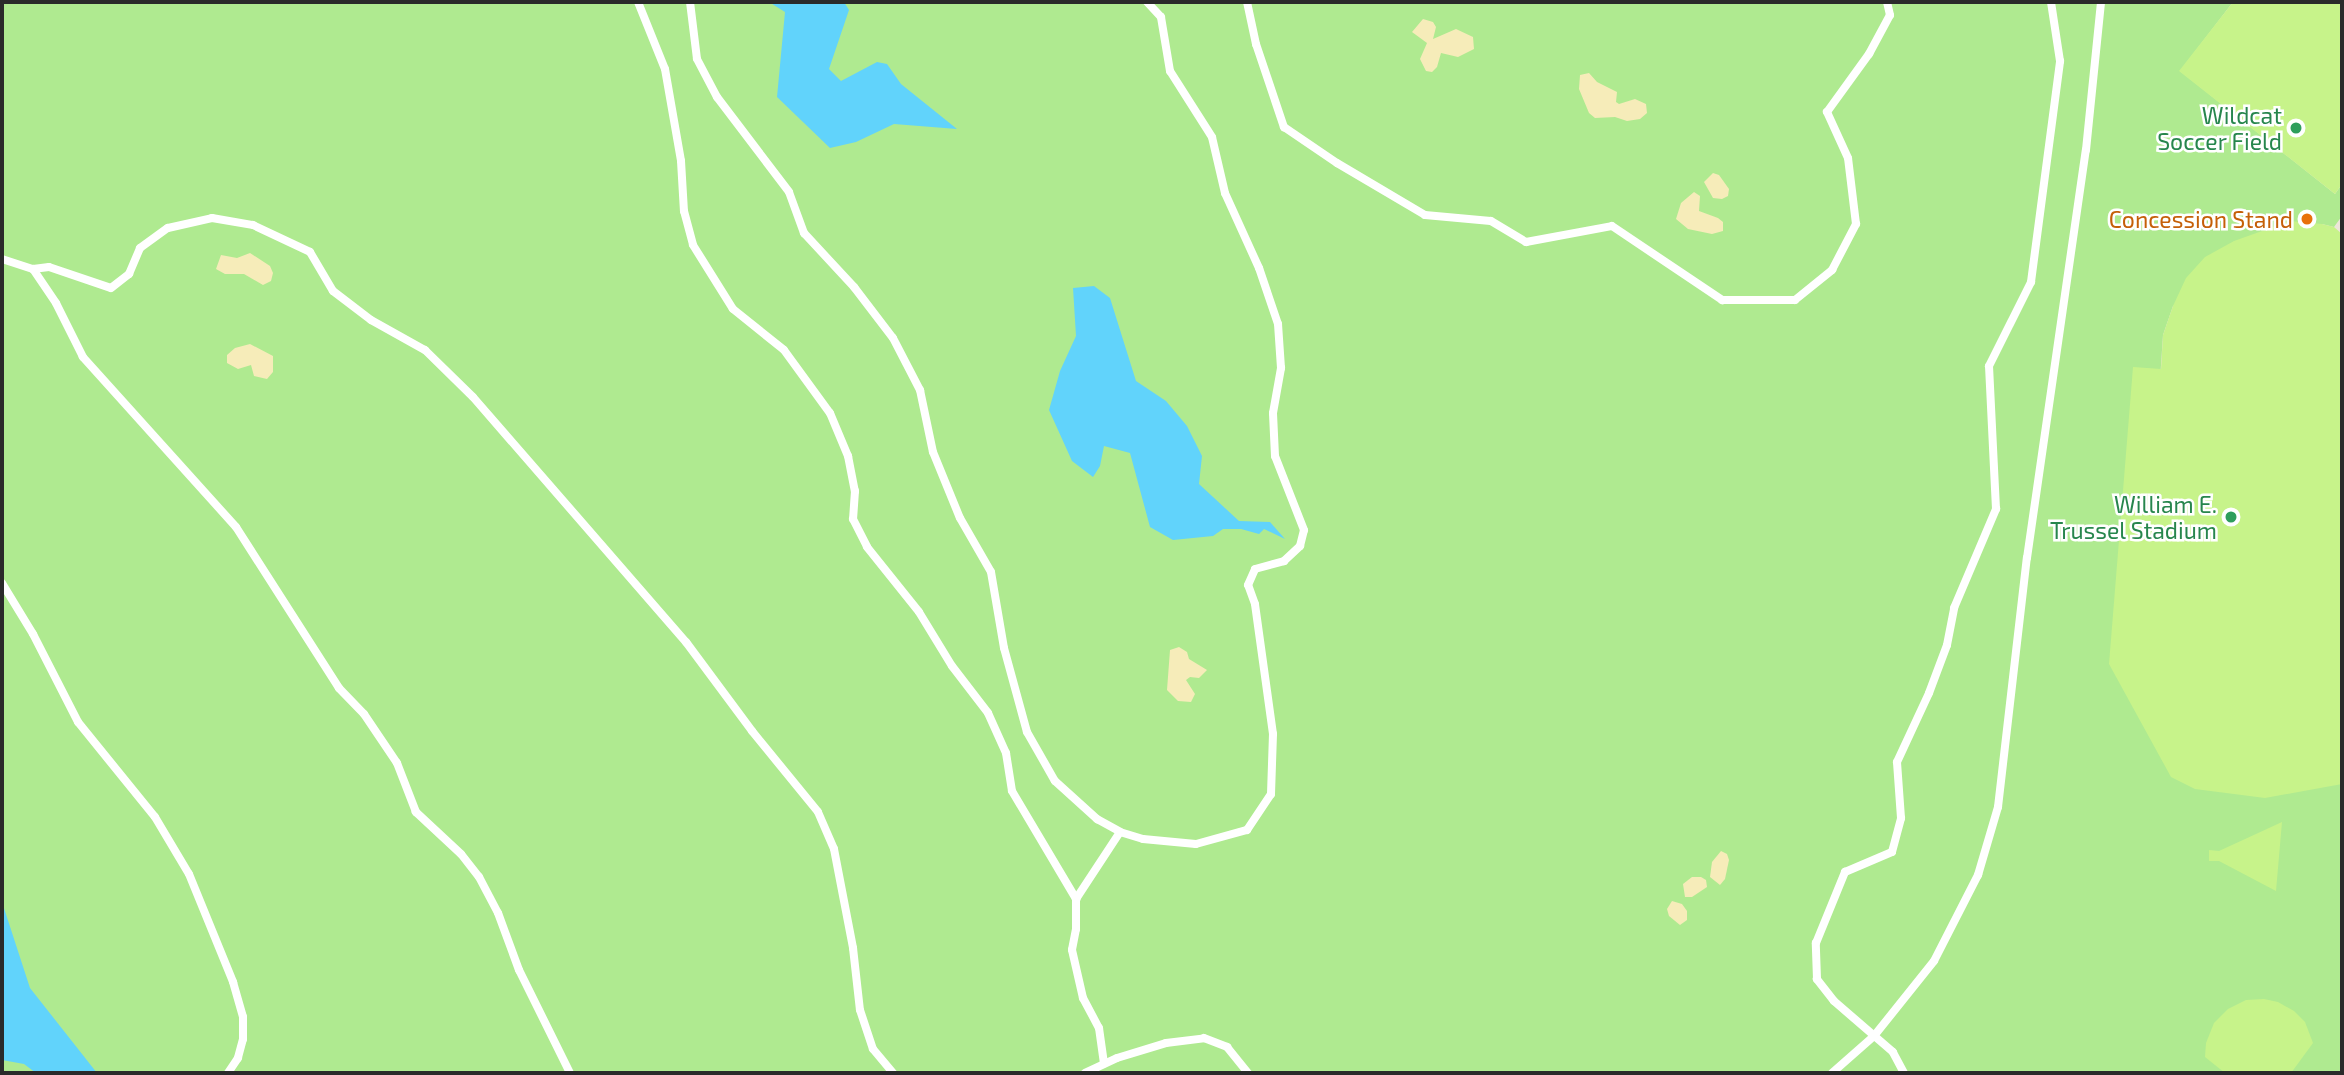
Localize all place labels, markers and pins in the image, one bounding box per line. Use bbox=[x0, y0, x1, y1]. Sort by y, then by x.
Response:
place label: Wildcat Soccer Field bbox=[2157, 101, 2282, 155]
marker: Wildcat Soccer Field bbox=[2288, 120, 2304, 136]
place label: Concession Stand bbox=[2109, 205, 2293, 233]
marker: Concession Stand bbox=[2299, 211, 2315, 227]
place label: William E. Trussel Stadium bbox=[2049, 490, 2217, 544]
marker: William E. Trussel Stadium bbox=[2223, 509, 2239, 525]

